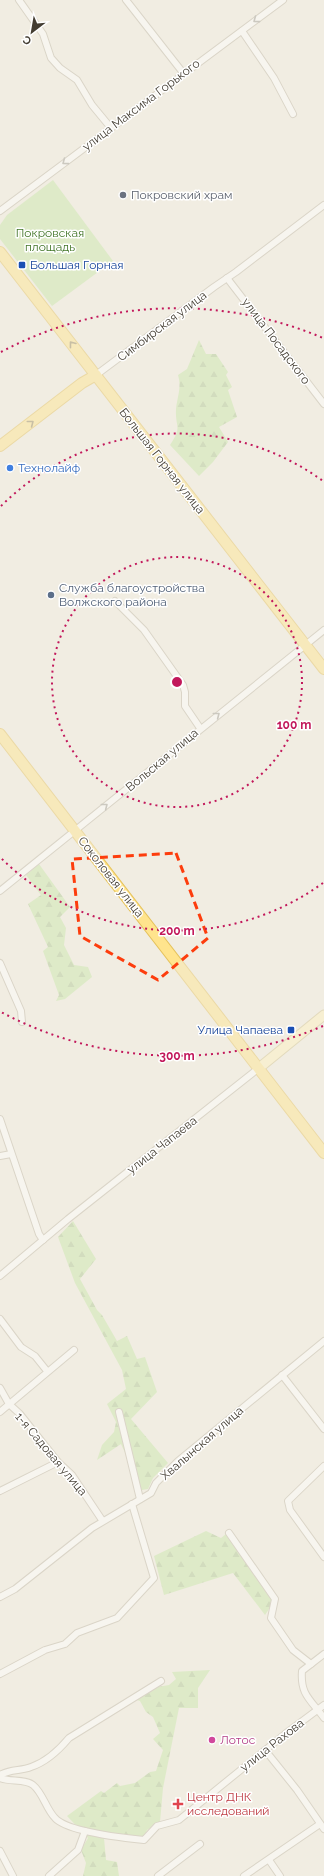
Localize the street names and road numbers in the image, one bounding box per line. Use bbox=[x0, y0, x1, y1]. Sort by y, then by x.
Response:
street label: улица Максима Горького bbox=[80, 56, 202, 154]
street label: Симбирская улица bbox=[115, 288, 209, 364]
street label: улица Посадского bbox=[239, 295, 313, 387]
street label: Большая Горная улица bbox=[116, 405, 208, 517]
street label: Вольская улица bbox=[123, 726, 201, 794]
street label: Соколовая улица bbox=[75, 834, 147, 920]
street label: улица Чапаева bbox=[124, 1113, 200, 1177]
street label: Хвалынская улица bbox=[158, 1403, 246, 1483]
street label: 1-я Садовая улица bbox=[12, 1410, 90, 1498]
street label: улица Рахова bbox=[237, 1716, 307, 1774]

